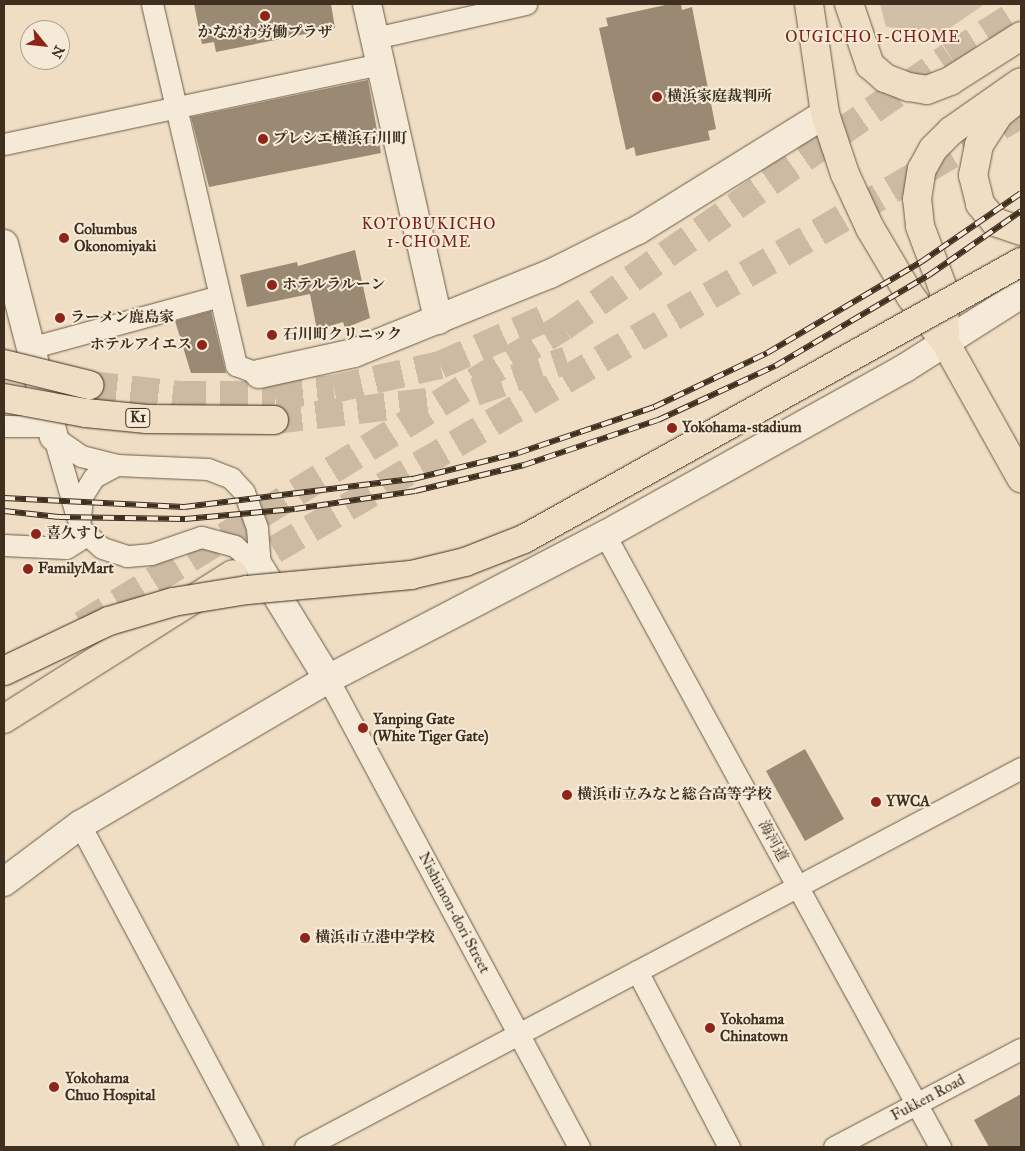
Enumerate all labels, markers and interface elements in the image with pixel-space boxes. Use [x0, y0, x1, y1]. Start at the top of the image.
marker: かながわ労働プラザ [259, 10, 271, 22]
north arrow [20, 20, 70, 70]
place label: かながわ労働プラザ [198, 24, 332, 42]
district label: OUGICHO 1-CHOME [783, 27, 963, 47]
text: N [48, 43, 68, 61]
place label: 横浜家庭裁判所 [667, 88, 772, 106]
marker: 横浜家庭裁判所 [651, 91, 663, 103]
place label: プレシエ横浜石川町 [273, 130, 408, 148]
marker: プレシエ横浜石川町 [257, 133, 269, 145]
district label: KOTOBUKICHO 1-CHOME [360, 214, 498, 252]
place label: Columbus Okonomiyaki [74, 220, 156, 255]
marker: Columbus Okonomiyaki [58, 232, 70, 244]
place label: ホテルラルーン [282, 276, 387, 294]
marker: ホテルラルーン [266, 279, 278, 291]
place label: ラーメン鹿島家 [70, 309, 175, 327]
marker: ラーメン鹿島家 [54, 312, 66, 324]
place label: 石川町クリニック [283, 326, 403, 344]
marker: 石川町クリニック [265, 328, 279, 342]
place label: ホテルアイエス [87, 336, 192, 354]
marker: ホテルアイエス [196, 339, 208, 351]
road number: K1 [124, 406, 152, 429]
place label: Yokohama-stadium [682, 419, 802, 437]
marker: Yokohama-stadium [666, 422, 678, 434]
place label: 喜久すし [46, 525, 106, 543]
marker: 喜久すし [30, 528, 42, 540]
place label: FamilyMart [38, 560, 114, 578]
marker: FamilyMart [22, 563, 34, 575]
place label: Yanping Gate (White Tiger Gate) [373, 710, 488, 745]
marker: Yanping Gate (White Tiger Gate) [357, 722, 369, 734]
place label: 横浜市立みなと総合高等学校 [577, 786, 772, 804]
marker: 横浜市立みなと総合高等学校 [561, 789, 573, 801]
place label: YWCA [886, 793, 930, 811]
marker: YWCA [870, 796, 882, 808]
street label: 海河道 [754, 817, 792, 865]
street label: Nishimon-dori Street [414, 849, 494, 977]
place label: 横浜市立港中学校 [315, 929, 435, 947]
marker: 横浜市立港中学校 [299, 932, 311, 944]
place label: Yokohama Chinatown [720, 1010, 788, 1045]
marker: Yokohama Chinatown [704, 1022, 716, 1034]
place label: Yokohama Chuo Hospital [65, 1069, 156, 1104]
street label: Fukken Road [888, 1071, 968, 1125]
marker: Yokohama Chuo Hospital [47, 1080, 61, 1094]

